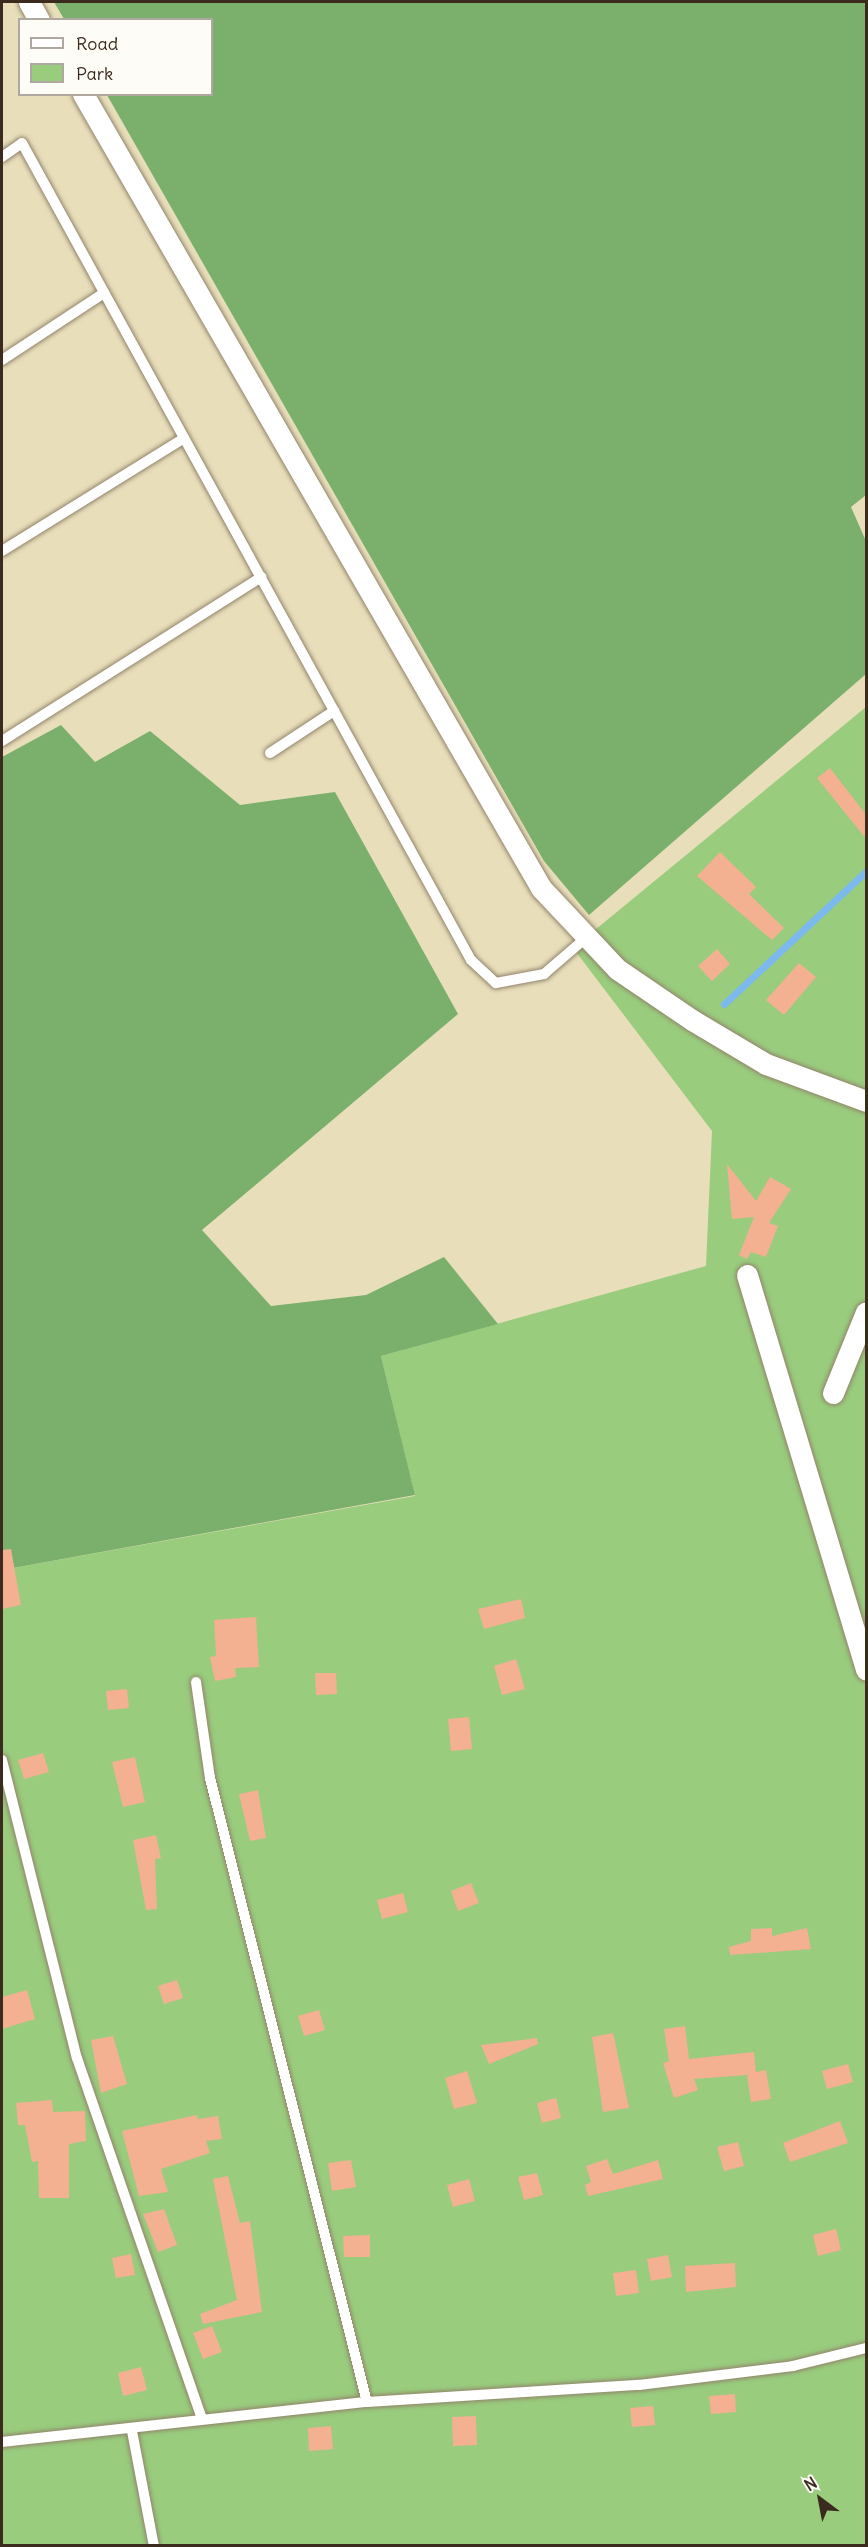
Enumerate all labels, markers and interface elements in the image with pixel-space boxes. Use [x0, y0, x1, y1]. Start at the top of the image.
legend [18, 18, 213, 96]
text: Road [76, 32, 118, 55]
text: Park [76, 62, 113, 85]
north arrow [790, 2469, 850, 2529]
text: N [800, 2472, 820, 2495]

